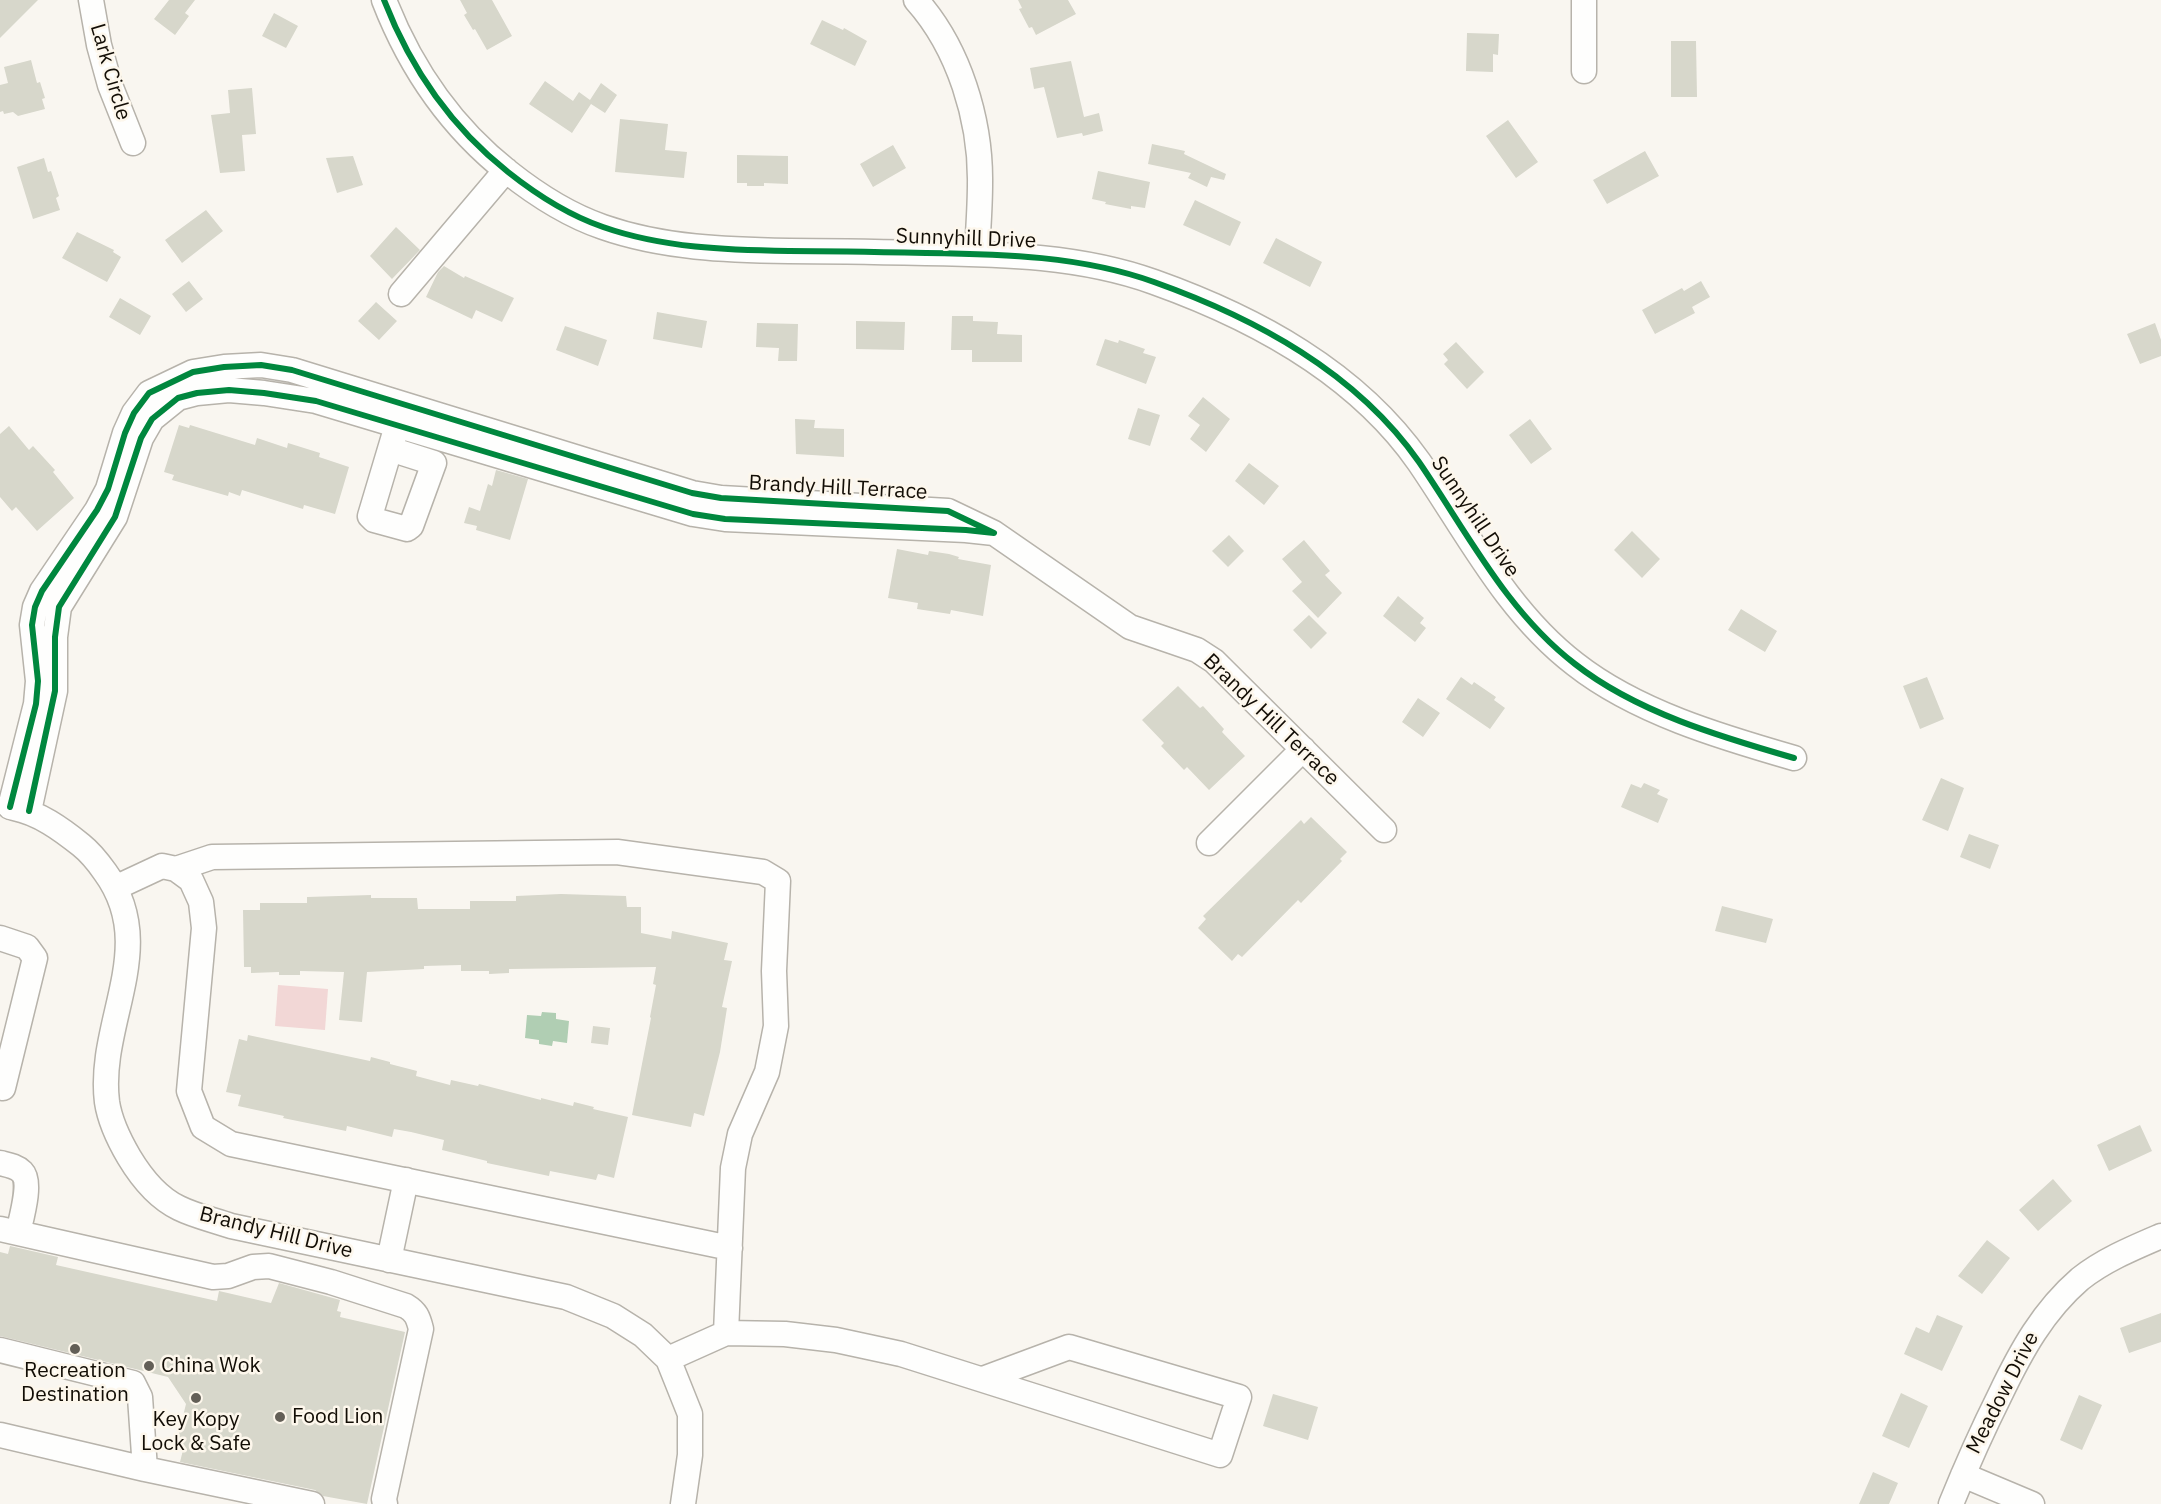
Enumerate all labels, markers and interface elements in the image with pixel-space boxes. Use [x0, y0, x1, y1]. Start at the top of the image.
street label: Lark Circle [84, 21, 136, 123]
street label: Sunnyhill Drive [895, 224, 1037, 254]
street label: Sunnyhill Drive [1425, 452, 1525, 582]
street label: Brandy Hill Terrace [748, 471, 928, 505]
street label: Brandy Hill Terrace [1198, 649, 1344, 791]
street label: Brandy Hill Drive [197, 1202, 355, 1264]
street label: Meadow Drive [1961, 1328, 2045, 1458]
marker: Recreation Destination [68, 1342, 82, 1356]
place label: China Wok [161, 1353, 261, 1379]
place label: Recreation Destination [21, 1358, 129, 1408]
marker: China Wok [142, 1359, 156, 1373]
marker: Key Kopy Lock & Safe [189, 1391, 203, 1405]
place label: Food Lion [292, 1404, 383, 1430]
place label: Key Kopy Lock & Safe [141, 1407, 251, 1457]
marker: Food Lion [273, 1410, 287, 1424]

